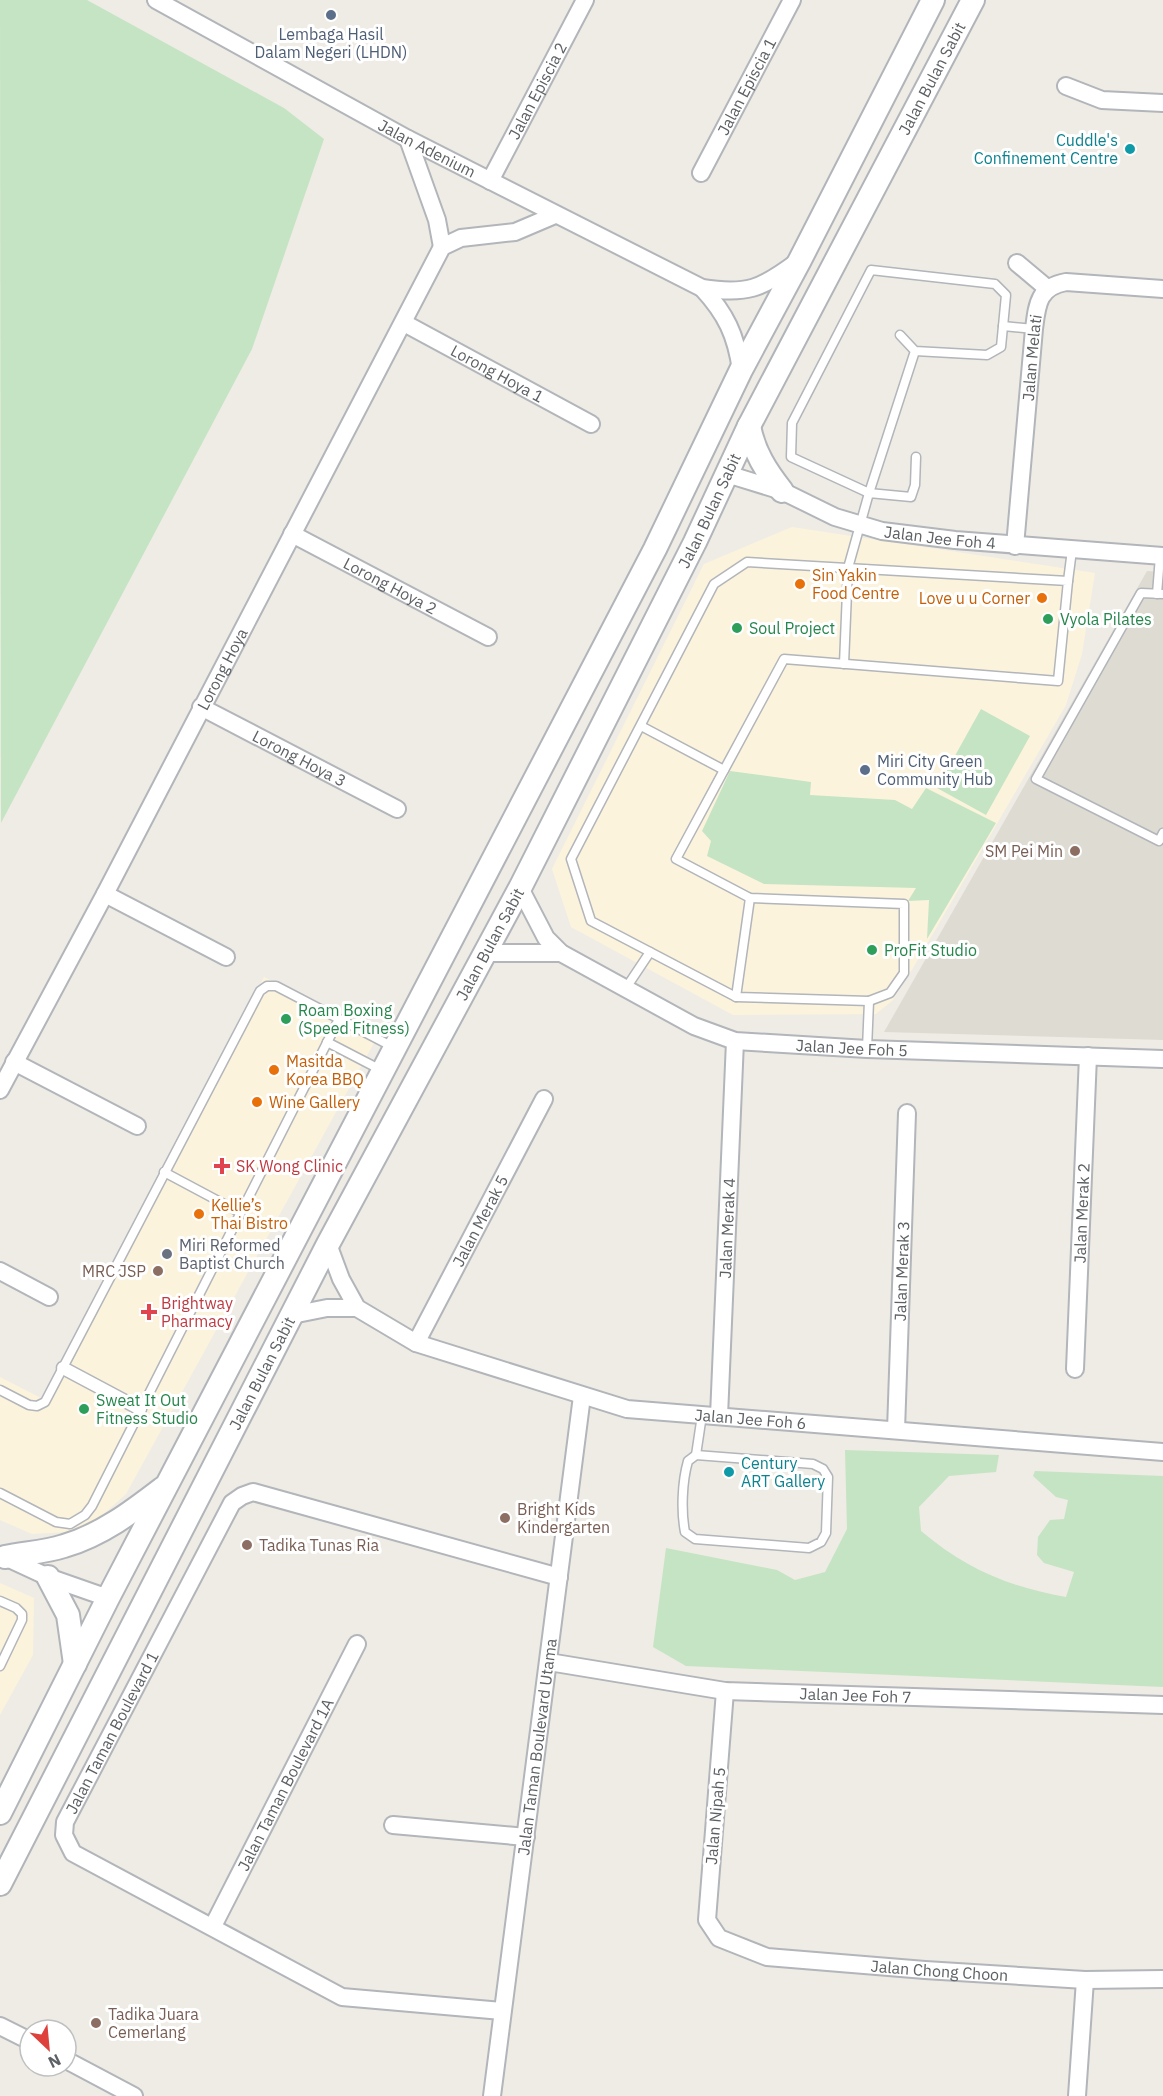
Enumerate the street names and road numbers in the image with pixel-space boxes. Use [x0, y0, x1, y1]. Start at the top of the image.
street label: Jalan Bulan Sabit [894, 19, 970, 138]
street label: Jalan Episcia 1 [713, 34, 780, 138]
street label: Jalan Episcia 2 [504, 39, 571, 143]
street label: Jalan Adenium [375, 115, 479, 182]
street label: Jalan Melati [1018, 313, 1046, 402]
street label: Lorong Hoya 1 [447, 340, 547, 407]
street label: Jalan Bulan Sabit [674, 450, 745, 571]
street label: Jalan Jee Foh 4 [883, 521, 996, 553]
street label: Lorong Hoya 2 [340, 553, 440, 618]
street label: Lorong Hoya [193, 624, 252, 713]
street label: Lorong Hoya 3 [249, 726, 350, 791]
street label: Jalan Bulan Sabit [451, 884, 528, 1004]
street label: Jalan Jee Foh 5 [795, 1035, 908, 1060]
street label: Jalan Merak 2 [1069, 1163, 1094, 1264]
street label: Jalan Merak 5 [448, 1172, 512, 1270]
street label: Jalan Merak 4 [715, 1178, 739, 1279]
street label: Jalan Merak 3 [890, 1221, 913, 1322]
street label: Jalan Bulan Sabit [224, 1313, 299, 1433]
street label: Jalan Jee Foh 6 [694, 1404, 807, 1433]
street label: Jalan Taman Boulevard Utama [513, 1637, 561, 1857]
street label: Jalan Taman Boulevard 1 [61, 1648, 163, 1817]
street label: Jalan Jee Foh 7 [799, 1683, 912, 1707]
street label: Jalan Taman Boulevard 1A [233, 1695, 338, 1874]
street label: Jalan Nipah 5 [701, 1766, 729, 1866]
street label: Jalan Chong Choon [870, 1956, 1009, 1985]

